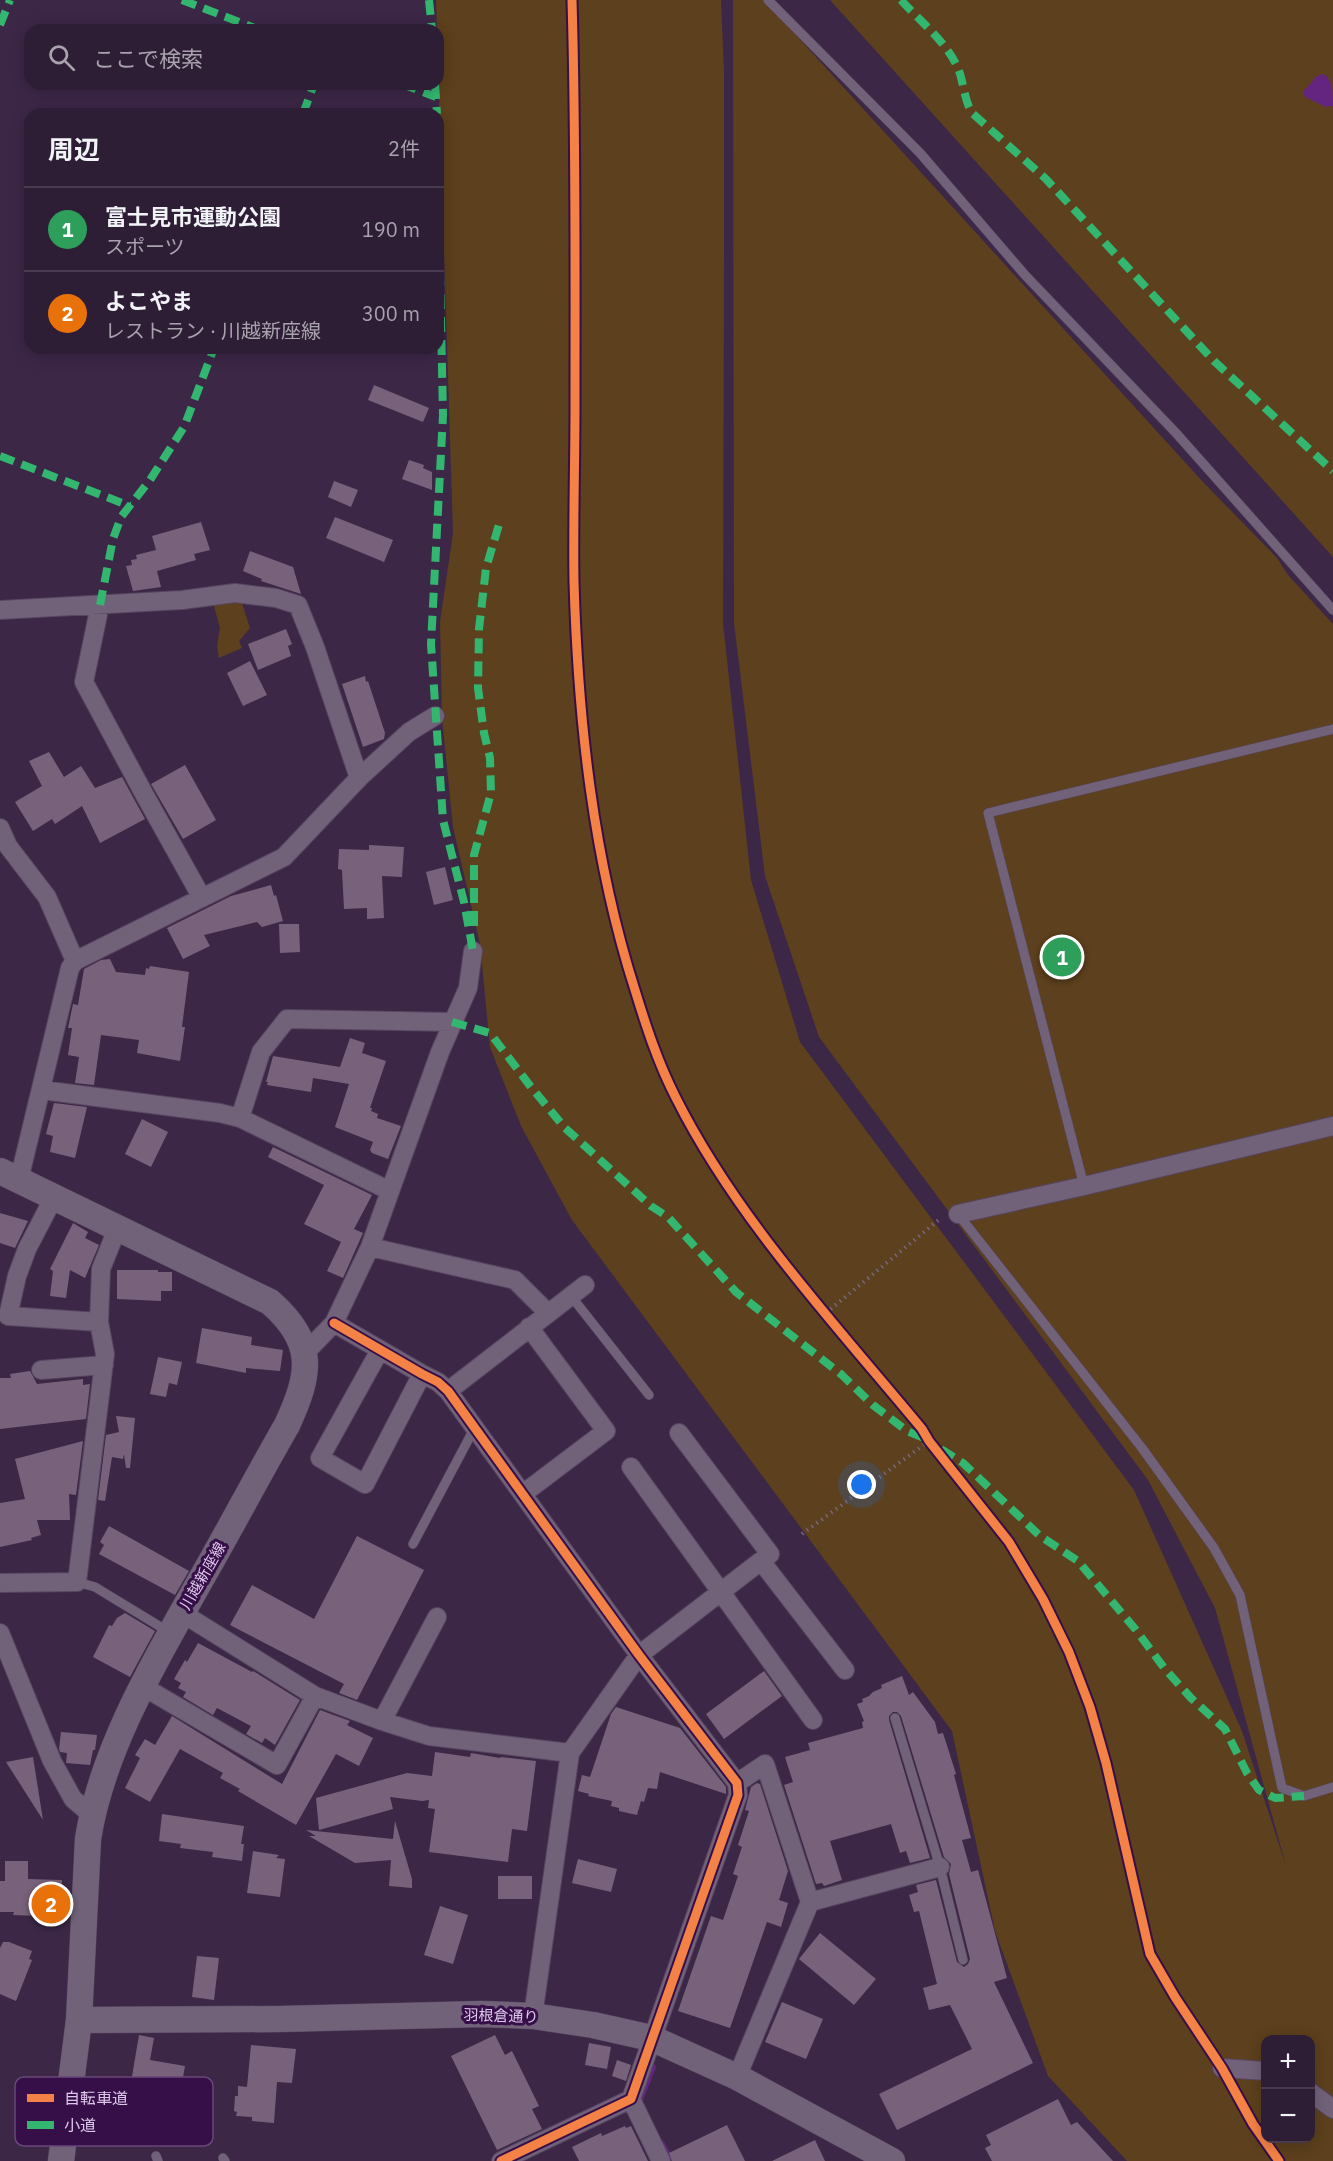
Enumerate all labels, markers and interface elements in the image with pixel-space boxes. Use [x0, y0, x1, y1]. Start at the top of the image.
search box [24, 24, 444, 90]
icon: search [45, 41, 78, 74]
text: ここで検索 [93, 44, 203, 73]
text: 周辺 [48, 132, 100, 166]
text: 2件 [388, 135, 420, 162]
text: 富士見市運動公園 [105, 202, 281, 231]
text: 1 [62, 216, 74, 243]
text: 190 m [362, 216, 420, 243]
text: スポーツ [105, 233, 185, 260]
text: よこやま [105, 286, 193, 315]
text: 2 [62, 300, 74, 327]
text: 300 m [362, 300, 420, 327]
text: レストラン · 川越新座線 [105, 317, 321, 344]
pin: 1 [1042, 934, 1082, 980]
your location [847, 1470, 876, 1499]
street label: 川越新座線 [176, 1539, 230, 1613]
pin: 2 [32, 1882, 70, 1926]
street label: 羽根倉通り [463, 2005, 539, 2026]
map controls [1261, 2035, 1315, 2143]
button: + [1261, 2035, 1315, 2089]
legend [15, 2077, 213, 2146]
text: 自転車道 [64, 2088, 128, 2108]
button: − [1261, 2089, 1315, 2143]
text: 小道 [64, 2115, 96, 2135]

